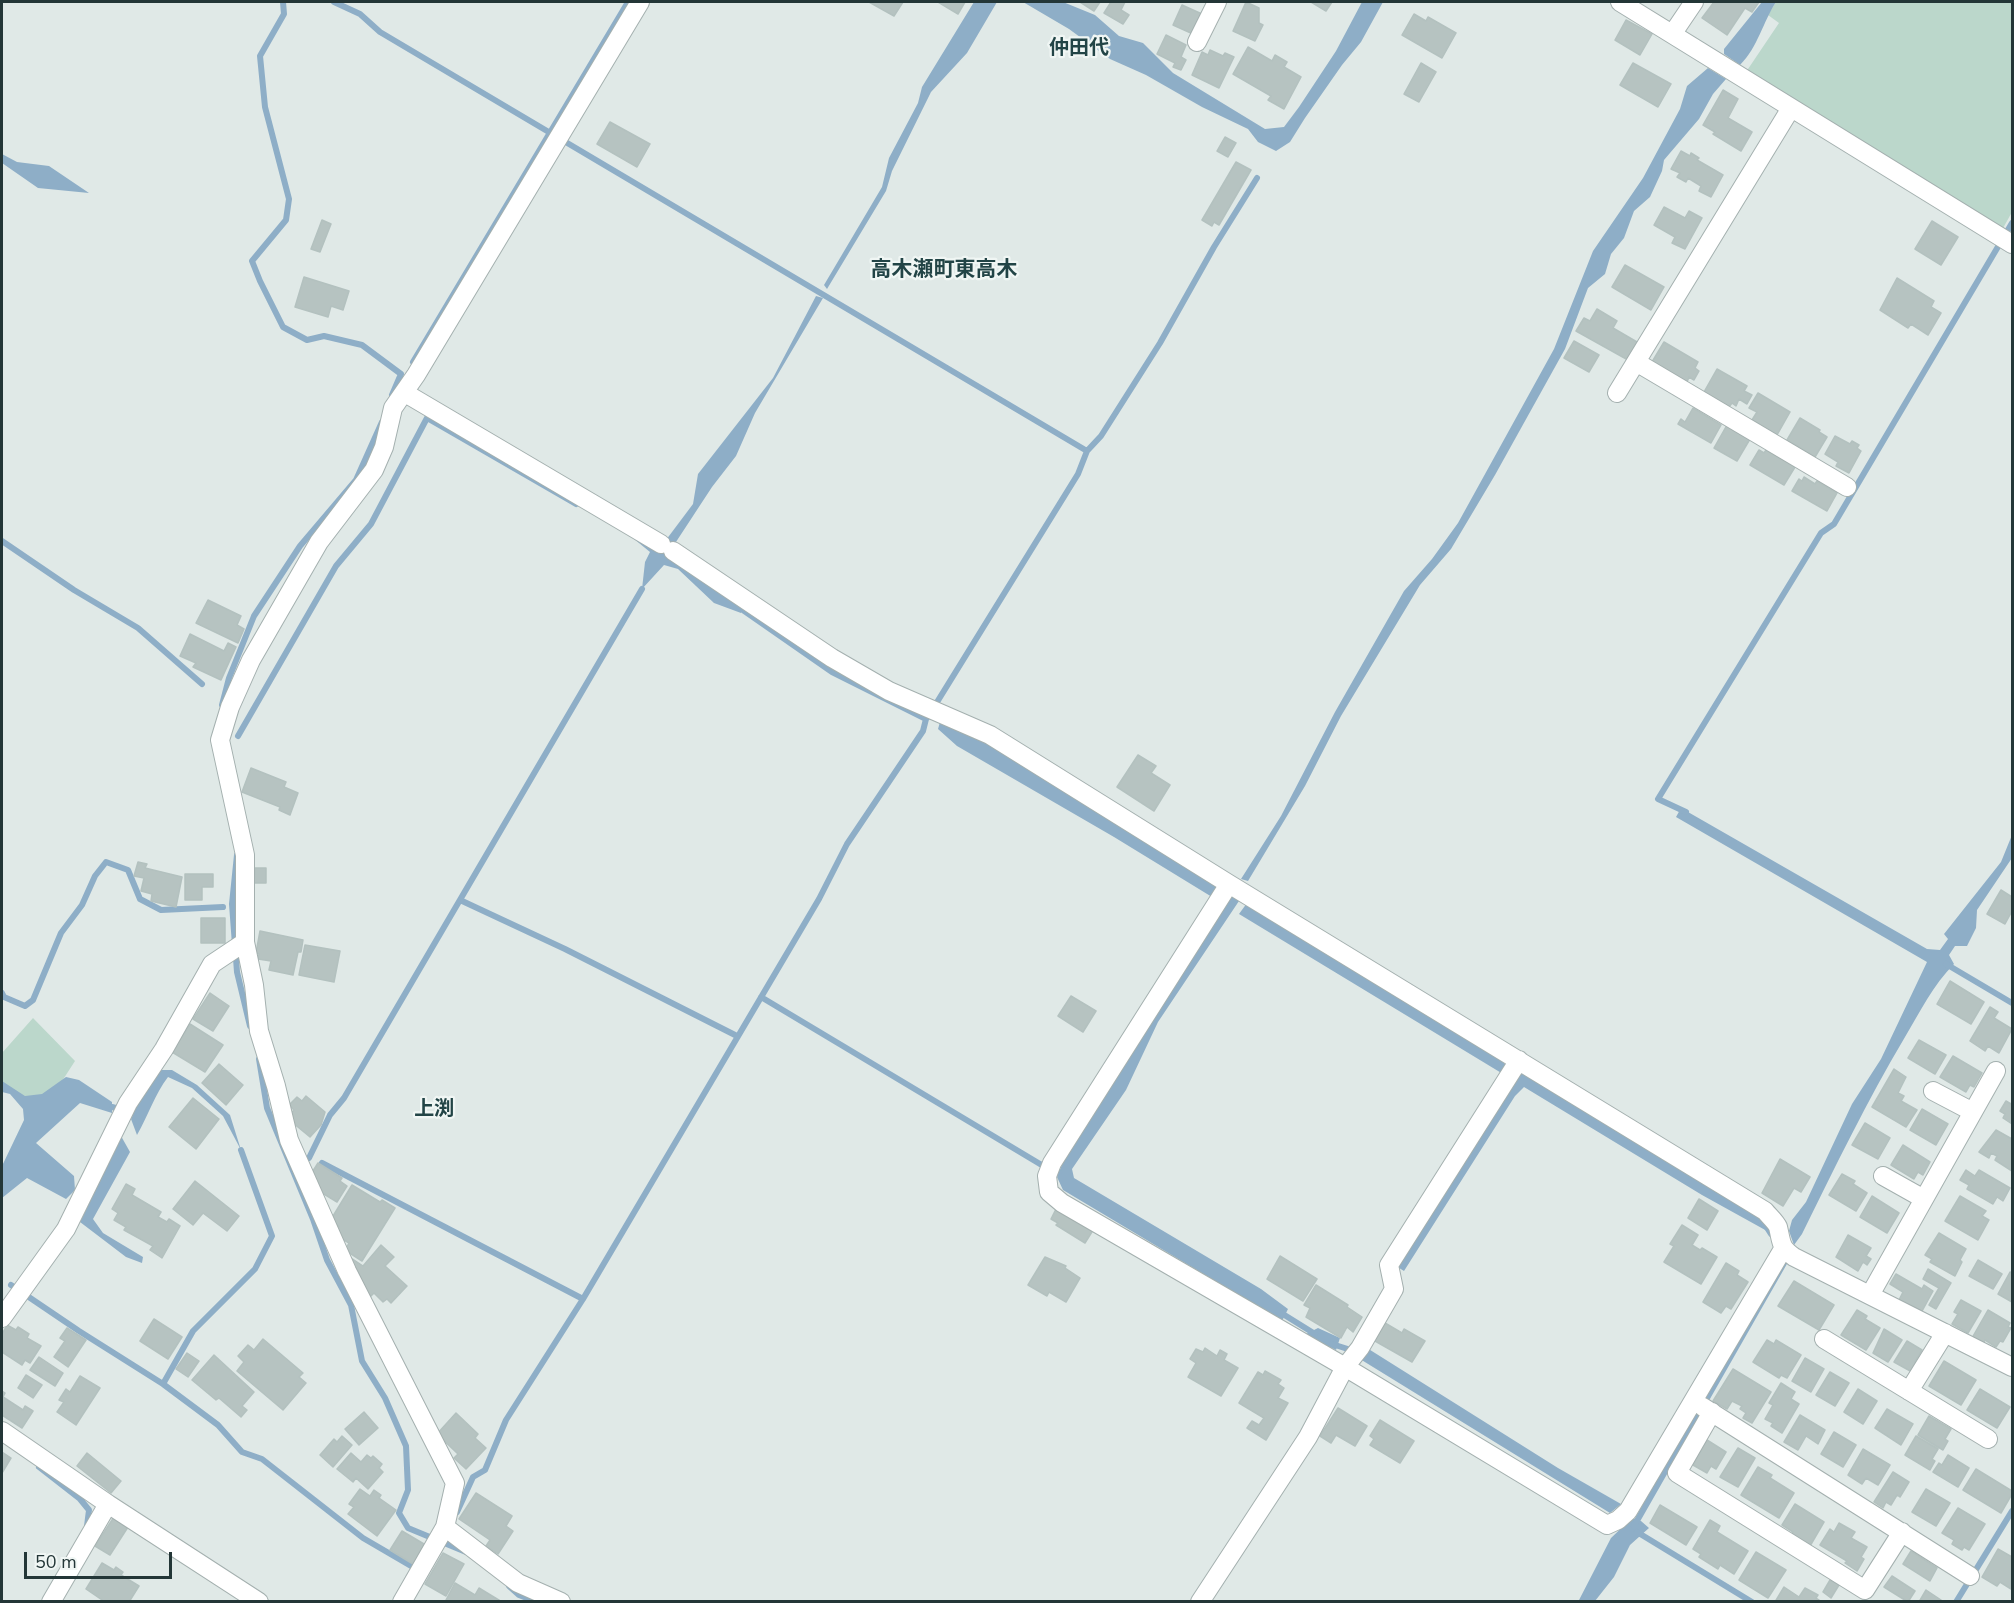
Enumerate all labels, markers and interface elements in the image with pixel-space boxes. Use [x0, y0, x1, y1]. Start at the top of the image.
district label: 仲田代 [1049, 37, 1109, 61]
district label: 高木瀬町東高木 [871, 258, 1017, 284]
district label: 上渕 [414, 1098, 454, 1122]
scale bar [27, 1540, 176, 1578]
text: 50 m [35, 1550, 77, 1574]

